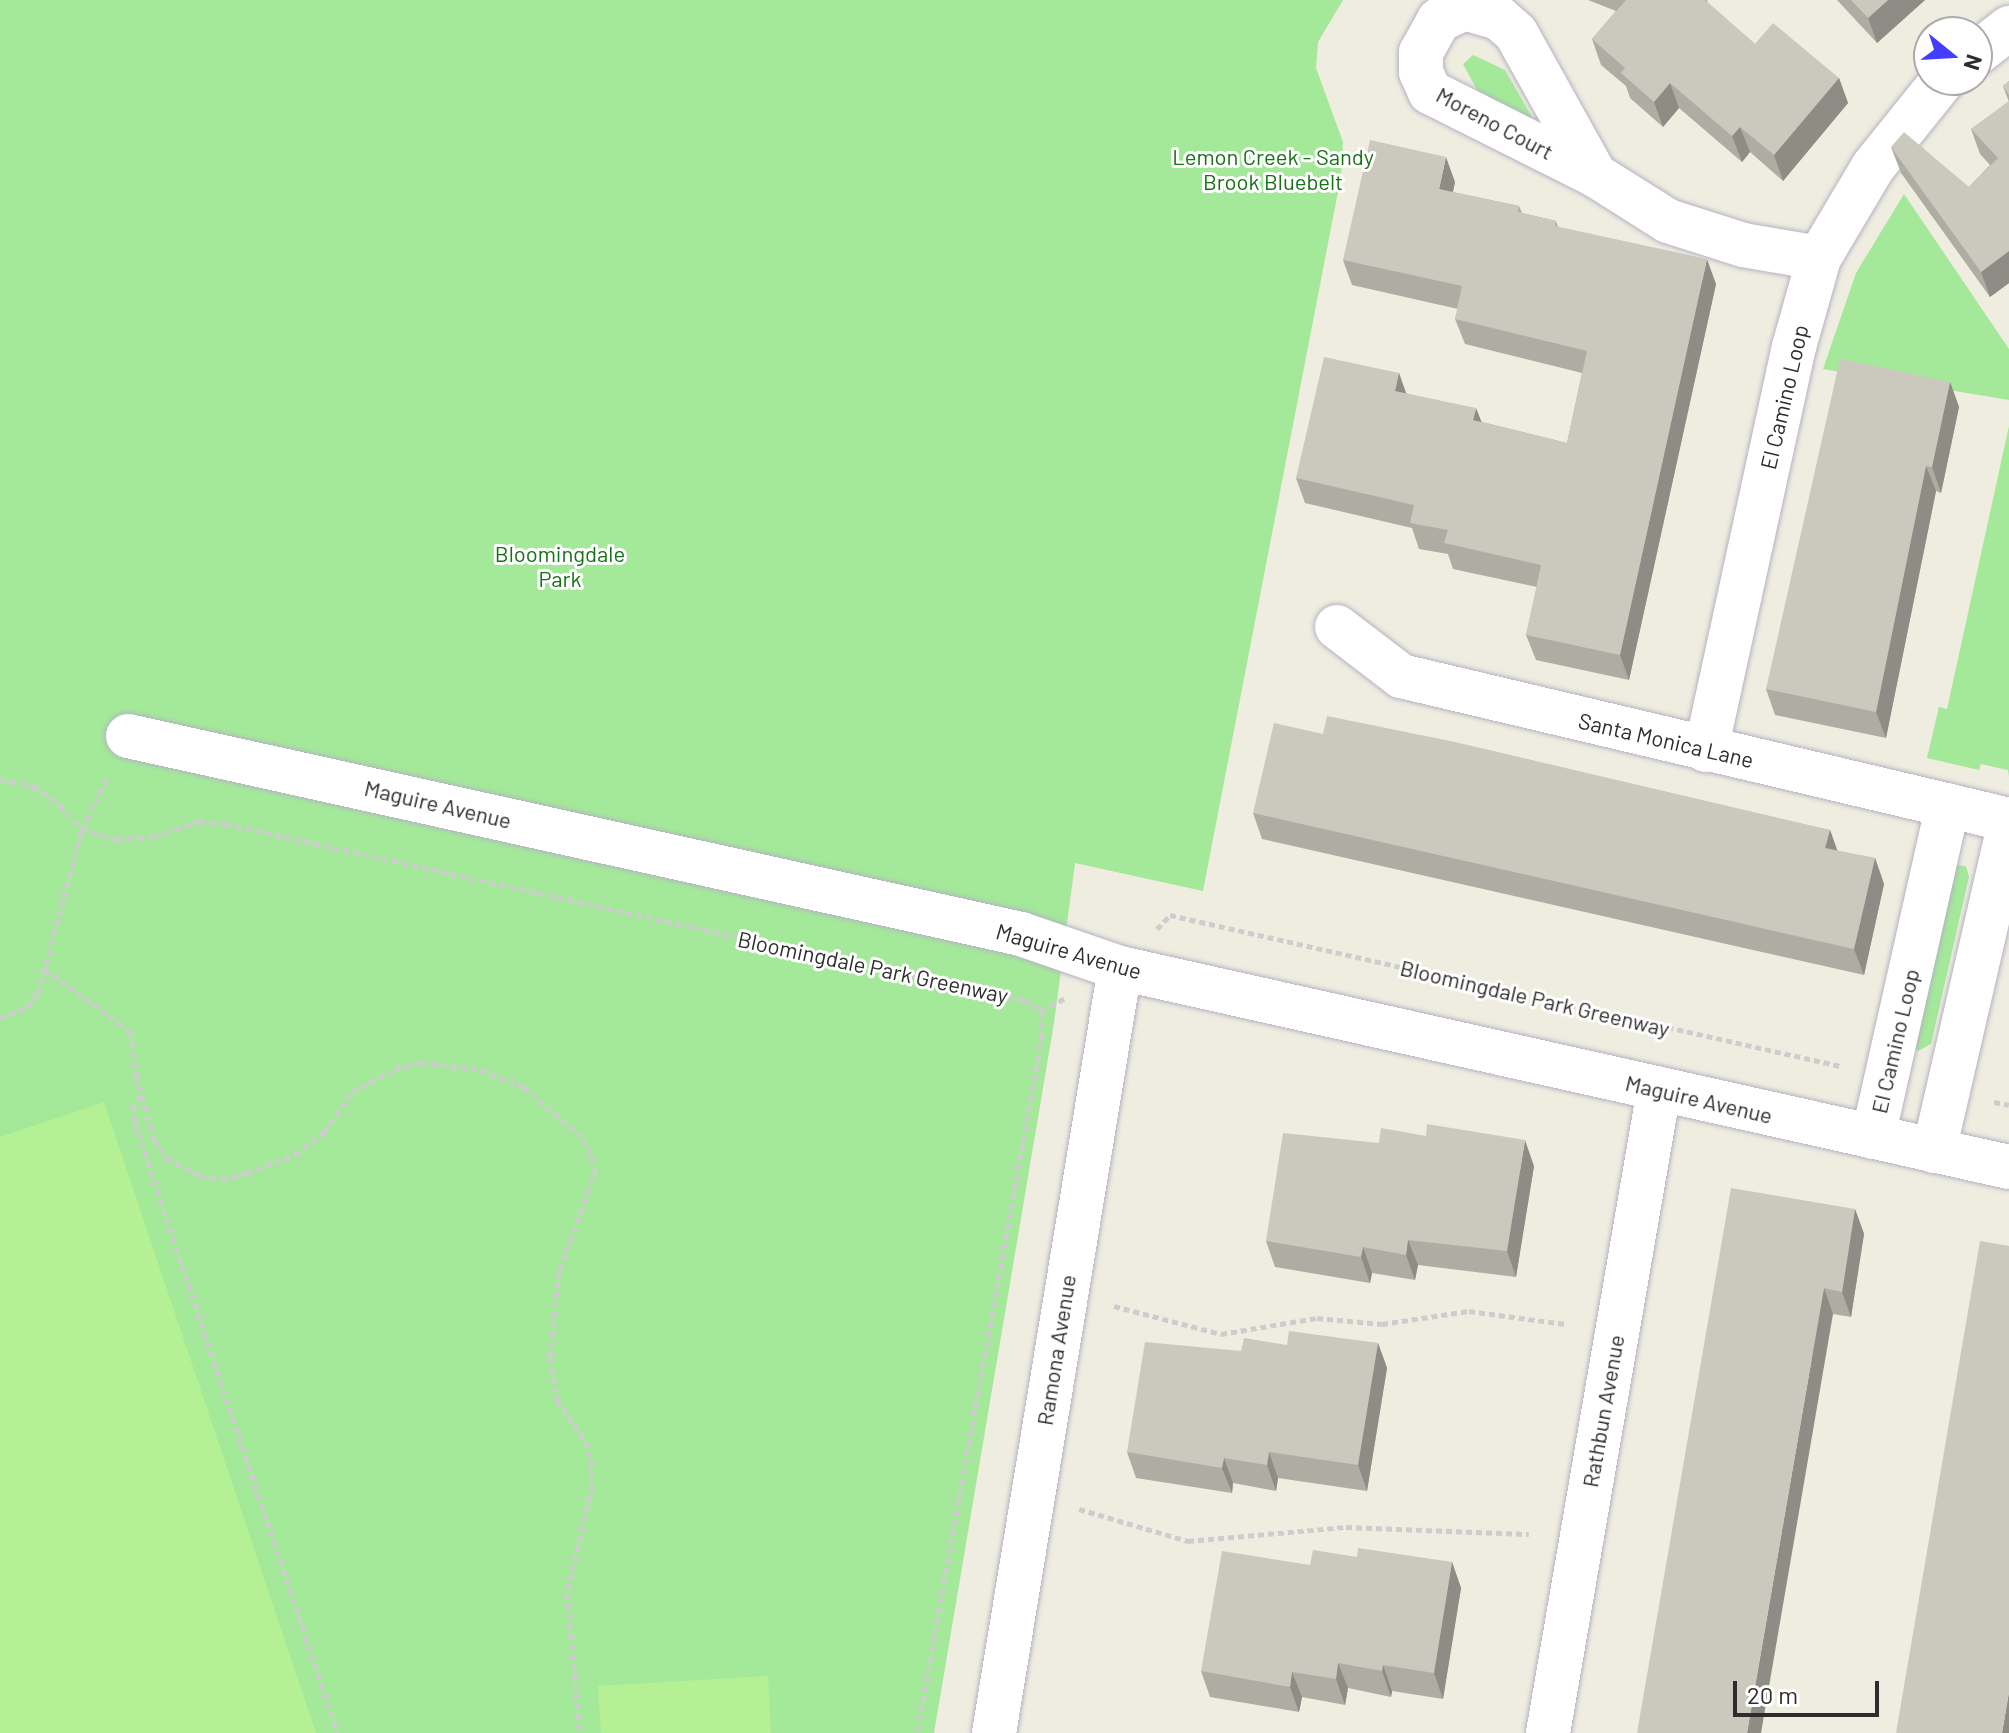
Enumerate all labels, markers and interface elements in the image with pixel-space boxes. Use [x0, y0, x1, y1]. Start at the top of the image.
north arrow [1913, 16, 1993, 96]
text: N [1959, 52, 1989, 74]
street label: Moreno Court [1432, 81, 1558, 165]
park label: Lemon Creek - Sandy Brook Bluebelt [1172, 143, 1374, 194]
street label: El Camino Loop [1755, 322, 1813, 472]
park label: Bloomingdale Park [495, 540, 625, 592]
street label: Santa Monica Lane [1576, 707, 1756, 773]
street label: Maguire Avenue [362, 774, 514, 834]
street label: Maguire Avenue [993, 918, 1145, 984]
street label: Bloomingdale Park Greenway [735, 925, 1011, 1009]
street label: Bloomingdale Park Greenway [1398, 954, 1672, 1042]
street label: El Camino Loop [1866, 966, 1924, 1116]
street label: Maguire Avenue [1623, 1069, 1775, 1129]
street label: Ramona Avenue [1031, 1273, 1081, 1427]
street label: Rathbun Avenue [1577, 1333, 1629, 1489]
scale bar [1737, 1665, 1883, 1715]
text: 20 m [1747, 1680, 1798, 1709]

